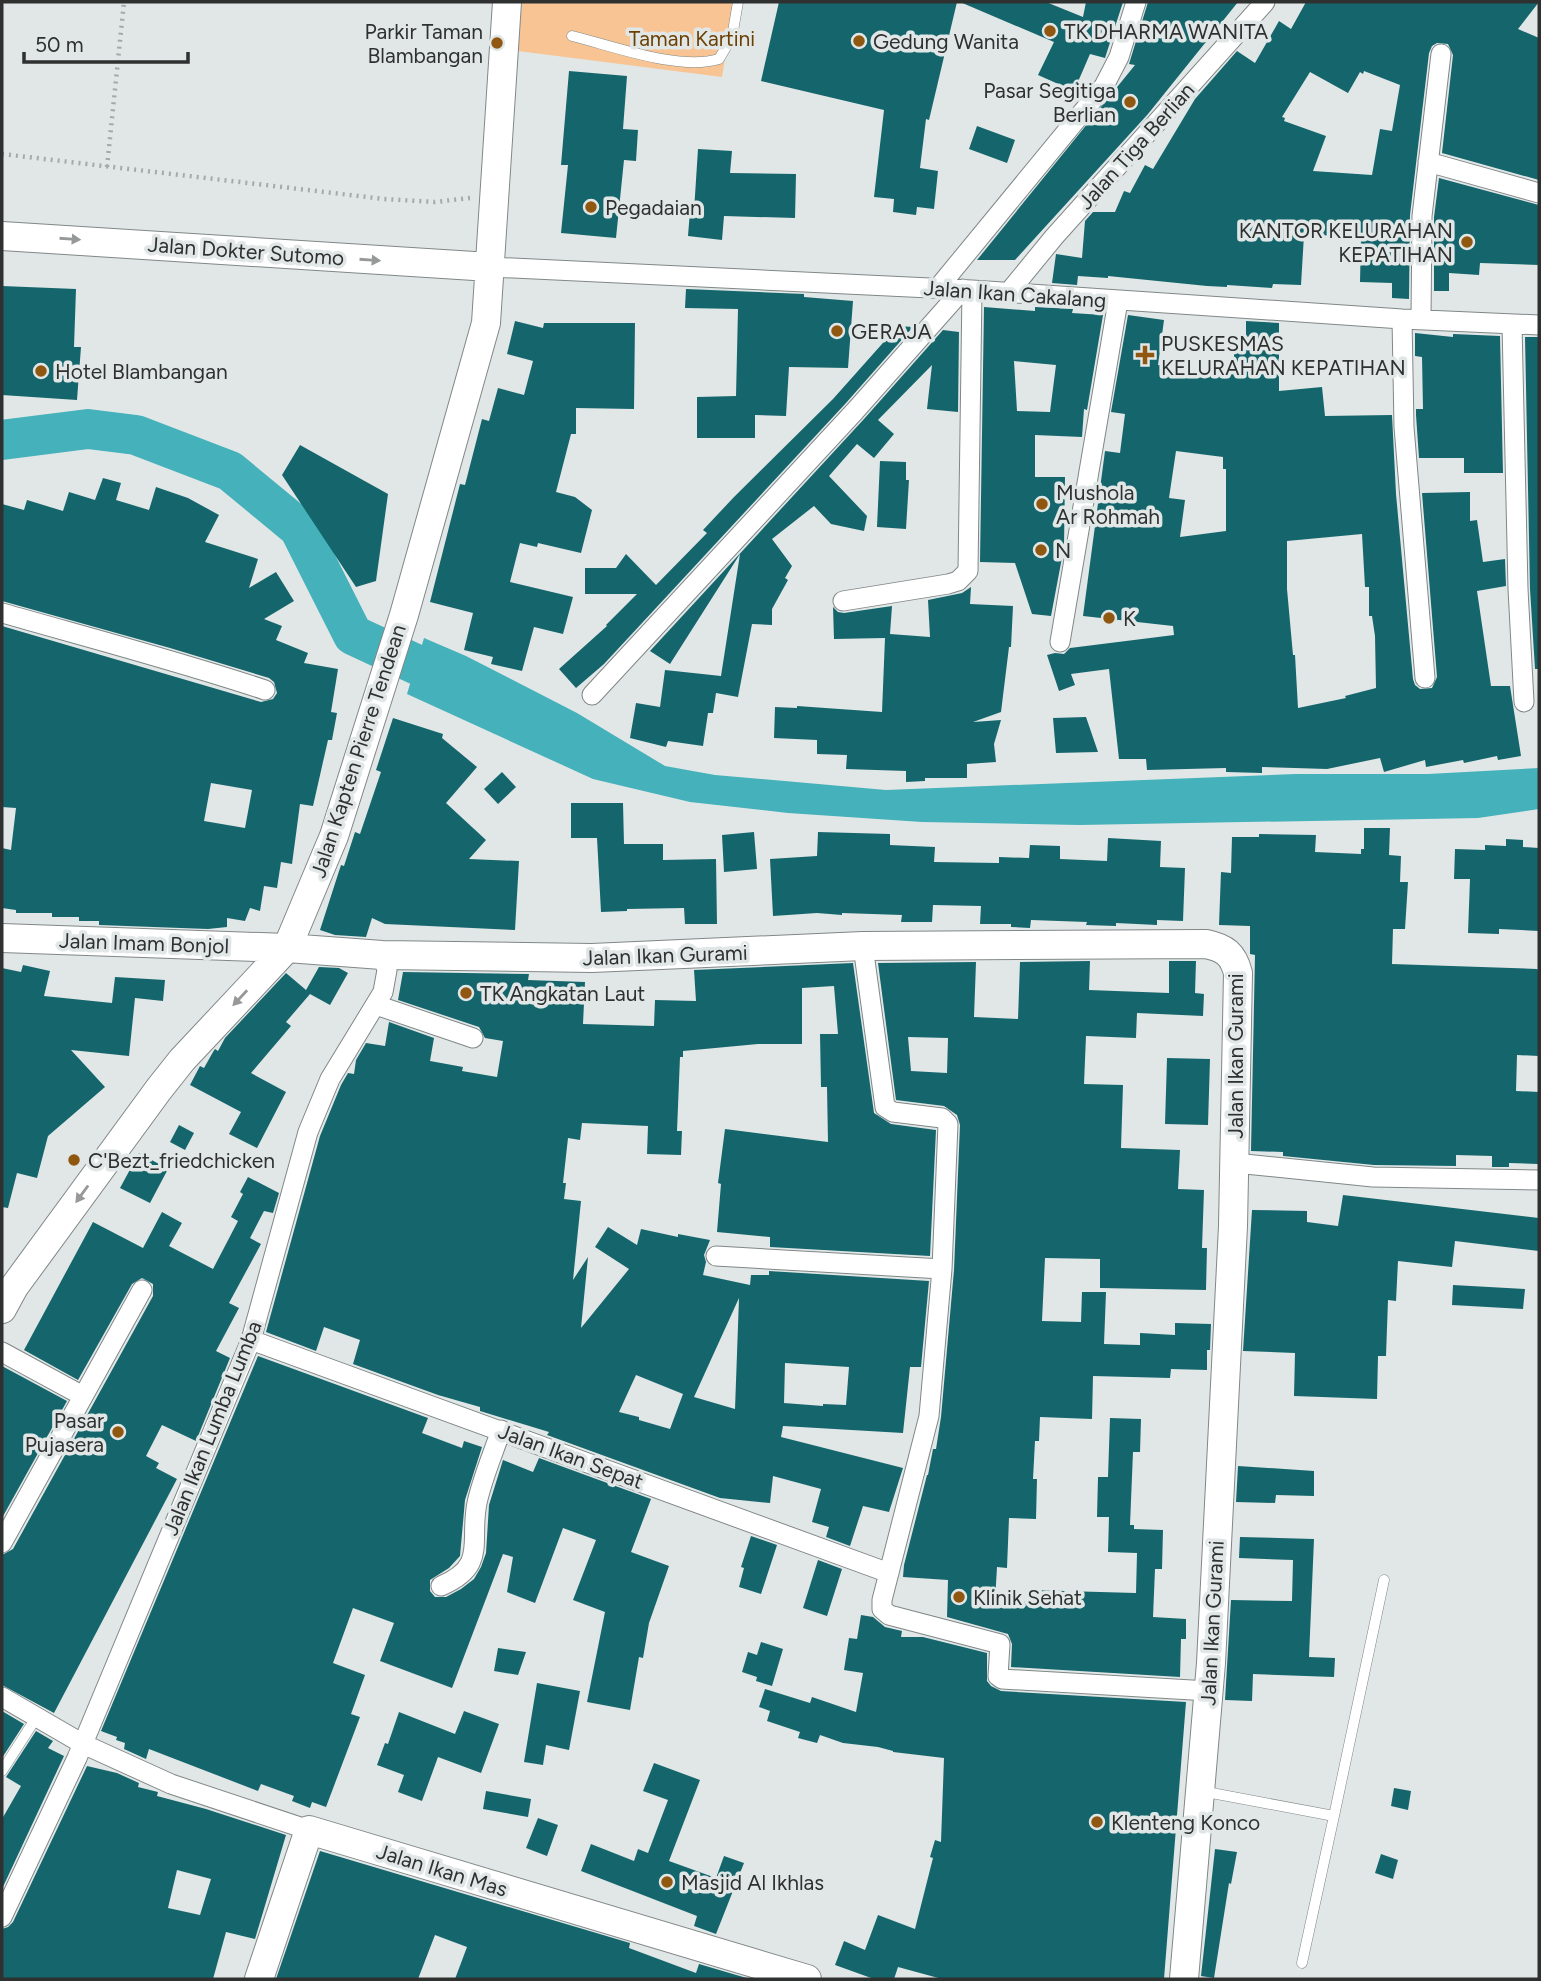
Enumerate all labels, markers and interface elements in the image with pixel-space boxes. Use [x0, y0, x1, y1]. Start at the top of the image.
place label: Parkir Taman Blambangan [365, 19, 483, 68]
place label: TK DHARMA WANITA [1064, 19, 1268, 44]
scale bar [24, 21, 189, 65]
marker: TK DHARMA WANITA [1042, 23, 1058, 39]
park label: Taman Kartini [629, 26, 755, 51]
place label: Gedung Wanita [873, 29, 1019, 54]
text: 50 m [35, 32, 84, 57]
marker: Gedung Wanita [851, 33, 867, 49]
marker: Parkir Taman Blambangan [489, 35, 505, 51]
place label: Pasar Segitiga Berlian [983, 78, 1116, 127]
street label: Jalan Tiga Berlian [1073, 78, 1199, 214]
marker: Pasar Segitiga Berlian [1122, 94, 1138, 110]
place label: Pegadaian [605, 195, 702, 220]
marker: Pegadaian [583, 199, 599, 215]
place label: KANTOR KELURAHAN KEPATIHAN [1239, 218, 1453, 267]
street label: Jalan Dokter Sutomo [147, 232, 345, 270]
one-way arrow [59, 234, 81, 245]
marker: KANTOR KELURAHAN KEPATIHAN [1459, 234, 1475, 250]
one-way arrow [359, 255, 381, 266]
street label: Jalan Ikan Cakalang [923, 275, 1107, 313]
place label: GERAJA [851, 319, 932, 344]
marker: GERAJA [829, 323, 845, 339]
place label: PUSKESMAS KELURAHAN KEPATIHAN [1161, 331, 1406, 380]
marker: PUSKESMAS KELURAHAN KEPATIHAN [1135, 345, 1155, 365]
place label: Hotel Blambangan [55, 359, 228, 384]
marker: Hotel Blambangan [33, 363, 49, 379]
place label: Mushola Ar Rohmah [1056, 480, 1160, 529]
marker: Mushola Ar Rohmah [1034, 496, 1050, 512]
place label: N [1055, 538, 1071, 563]
marker: N [1033, 542, 1049, 558]
place label: K [1123, 606, 1136, 631]
marker: K [1101, 610, 1117, 626]
street label: Jalan Kapten Pierre Tendean [305, 621, 411, 881]
street label: Jalan Imam Bonjol [58, 928, 230, 958]
street label: Jalan Ikan Gurami [582, 940, 748, 970]
street label: Jalan Ikan Gurami [1223, 973, 1248, 1139]
place label: TK Angkatan Laut [480, 981, 645, 1006]
marker: TK Angkatan Laut [458, 985, 474, 1001]
one-way arrow [233, 989, 249, 1006]
place label: C'Bezt_friedchicken [88, 1148, 275, 1173]
marker: C'Bezt_friedchicken [66, 1152, 82, 1168]
one-way arrow [75, 1184, 90, 1202]
street label: Jalan Ikan Lumba Lumba [157, 1317, 267, 1539]
place label: Pasar Pujasera [25, 1408, 104, 1457]
street label: Jalan Ikan Sepat [495, 1418, 647, 1494]
marker: Pasar Pujasera [110, 1424, 126, 1440]
street label: Jalan Ikan Gurami [1195, 1540, 1229, 1706]
place label: Klinik Sehat [973, 1585, 1082, 1610]
marker: Klinik Sehat [951, 1589, 967, 1605]
place label: Klenteng Konco [1111, 1810, 1260, 1835]
marker: Klenteng Konco [1089, 1814, 1105, 1830]
street label: Jalan Ikan Mas [374, 1838, 510, 1902]
place label: Masjid Al Ikhlas [681, 1870, 824, 1895]
marker: Masjid Al Ikhlas [659, 1874, 675, 1890]

